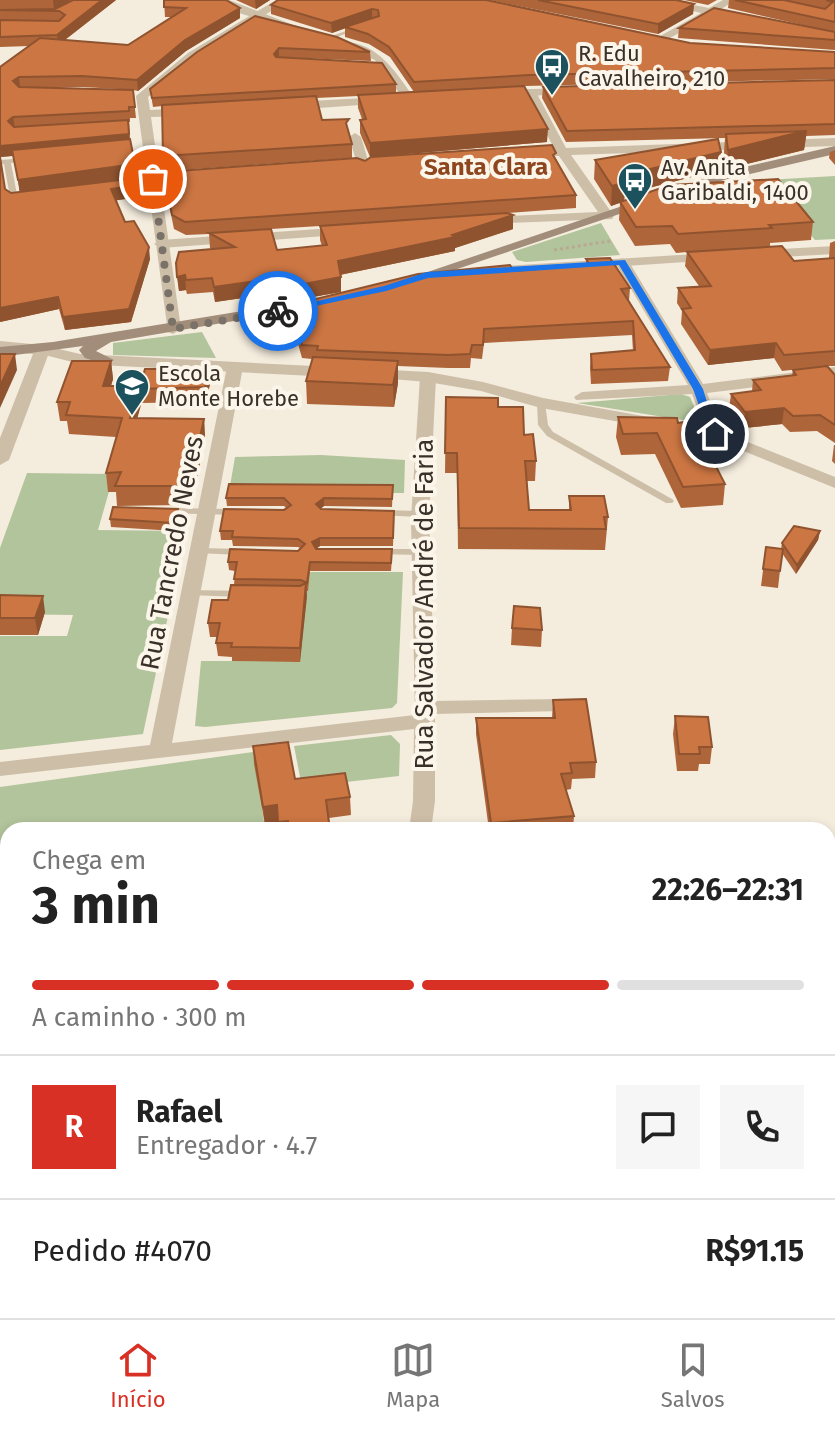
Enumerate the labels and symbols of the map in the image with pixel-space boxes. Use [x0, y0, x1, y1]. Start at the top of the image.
place label: R. Edu Cavalheiro, 210 [578, 40, 725, 92]
bus stop icon: R. Edu Cavalheiro, 210 [533, 47, 571, 97]
pin [119, 145, 187, 213]
district label: Santa Clara [424, 153, 548, 181]
place label: Av. Anita Garibaldi, 1400 [661, 154, 809, 206]
bus stop icon: Av. Anita Garibaldi, 1400 [616, 161, 654, 211]
courier [238, 271, 318, 351]
place label: Escola Monte Horebe [158, 360, 299, 412]
school or university icon: Escola Monte Horebe [113, 367, 151, 417]
pin [681, 400, 749, 468]
street label: Rua Tancredo Neves [134, 433, 210, 673]
street label: Rua Salvador André de Faria [409, 439, 440, 769]

